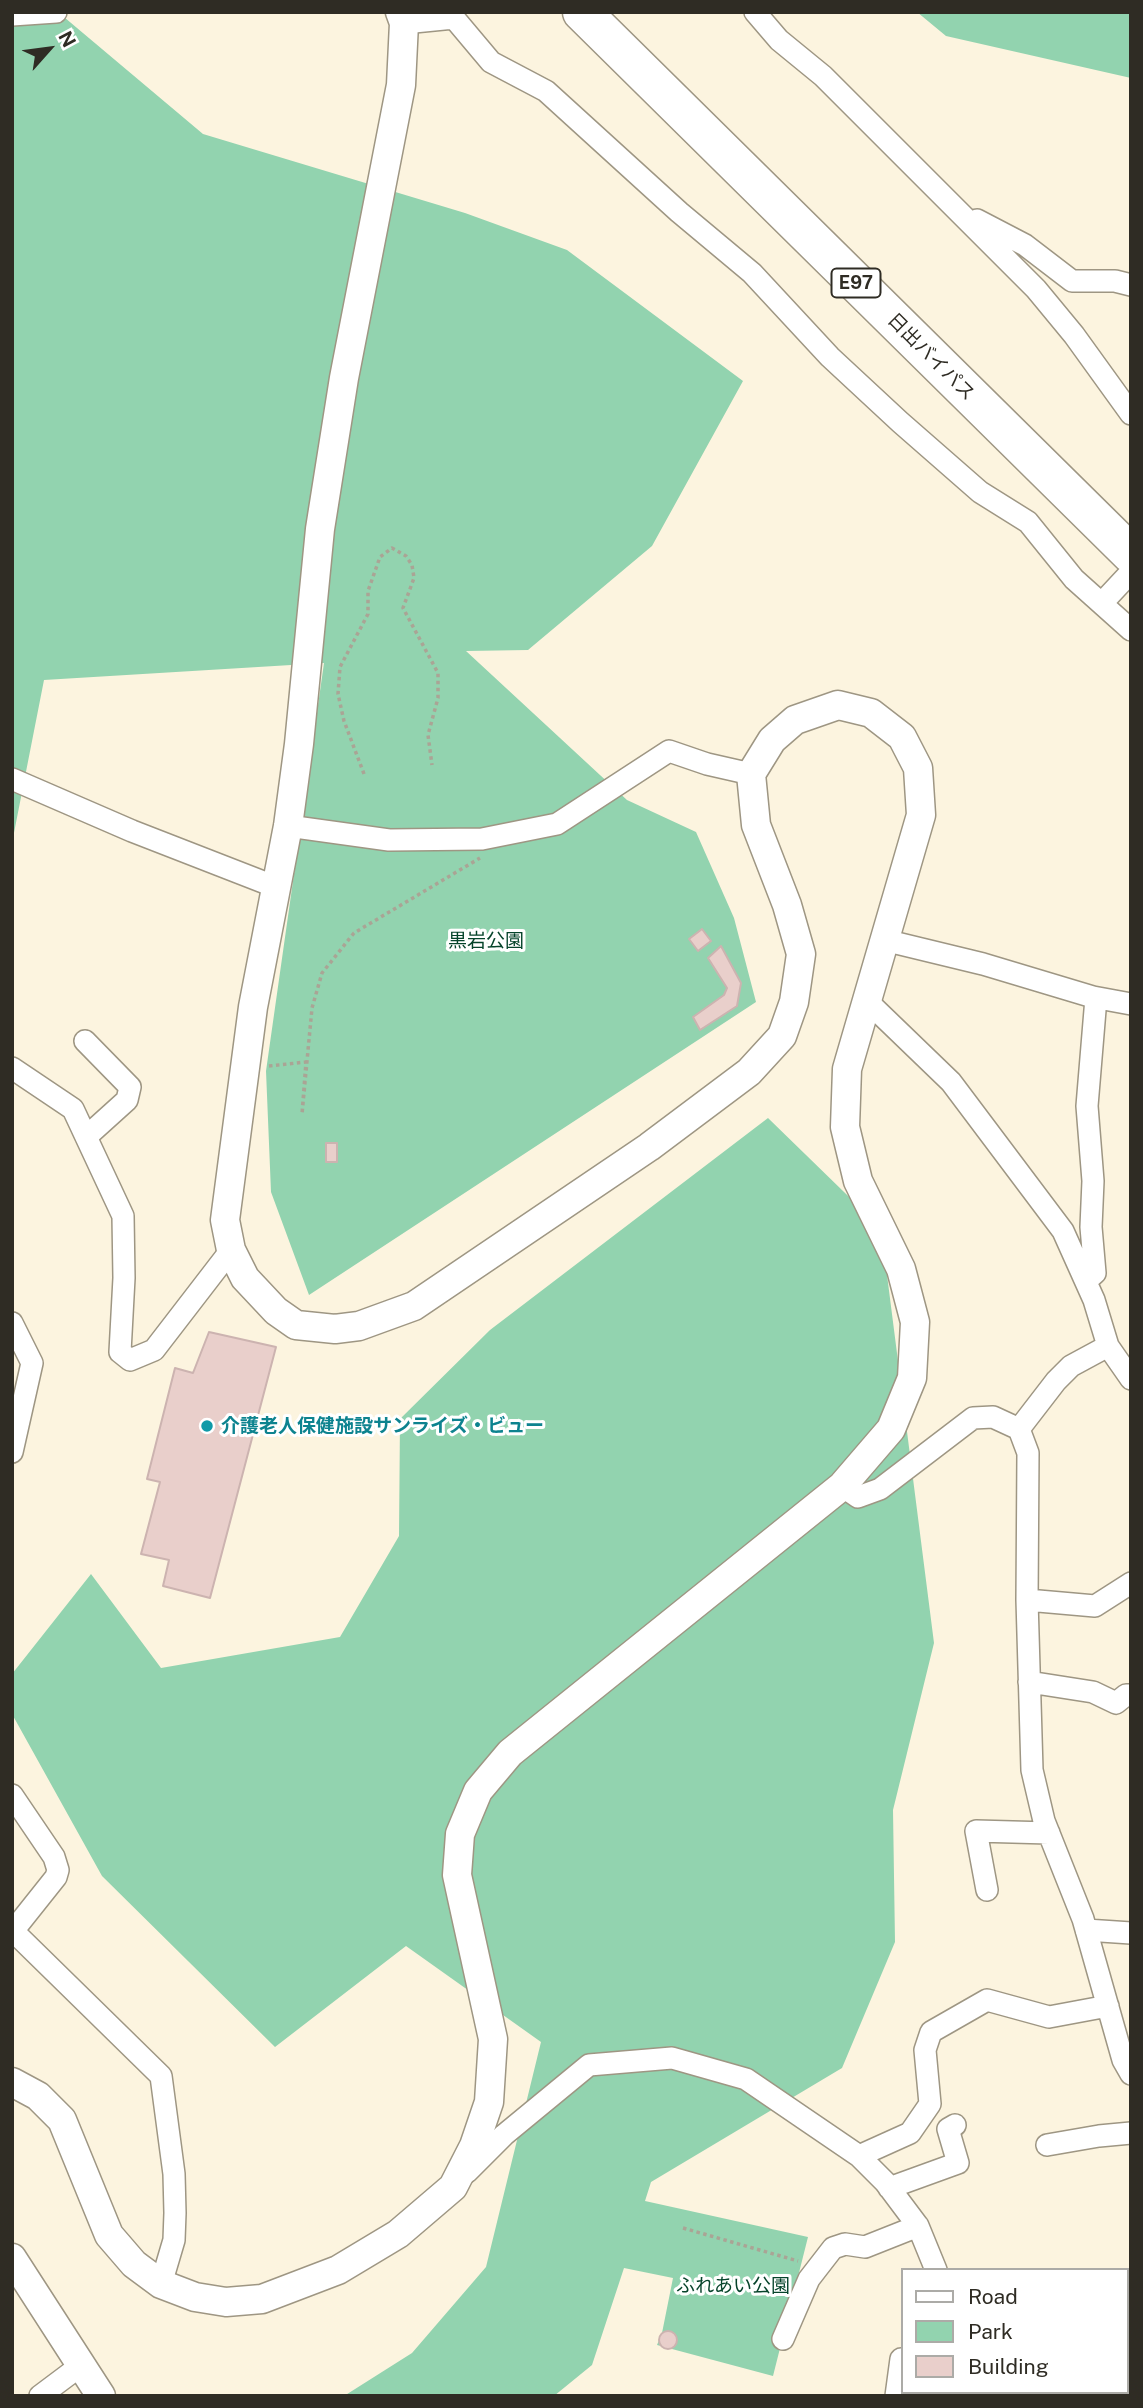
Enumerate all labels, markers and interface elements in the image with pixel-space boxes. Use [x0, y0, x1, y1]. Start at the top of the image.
north arrow [14, 14, 84, 84]
text: N [54, 27, 81, 51]
road number: E97 [832, 268, 880, 298]
street label: 日出バイパス [883, 309, 979, 405]
park label: 黒岩公園 [448, 930, 524, 952]
place label: 介護老人保健施設サンライズ・ビュー [221, 1415, 544, 1437]
marker: 介護老人保健施設サンライズ・ビュー [199, 1418, 215, 1434]
legend [902, 2268, 1129, 2394]
park label: ふれあい公園 [676, 2275, 790, 2297]
text: Road [968, 2284, 1018, 2309]
text: Park [968, 2319, 1013, 2344]
text: Building [968, 2354, 1049, 2379]

